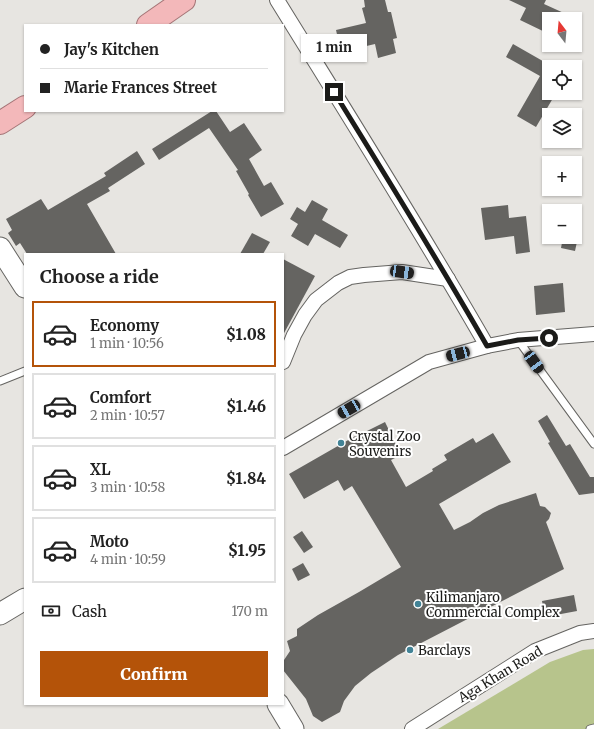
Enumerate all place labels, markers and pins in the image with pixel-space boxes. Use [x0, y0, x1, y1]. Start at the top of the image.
place label: Crystal Zoo Souvenirs [349, 428, 421, 460]
marker: Crystal Zoo Souvenirs [336, 438, 346, 448]
place label: Kilimanjaro Commercial Complex [426, 589, 560, 621]
marker: Kilimanjaro Commercial Complex [413, 599, 423, 609]
place label: Barclays [418, 642, 471, 659]
marker: Barclays [405, 645, 415, 655]

